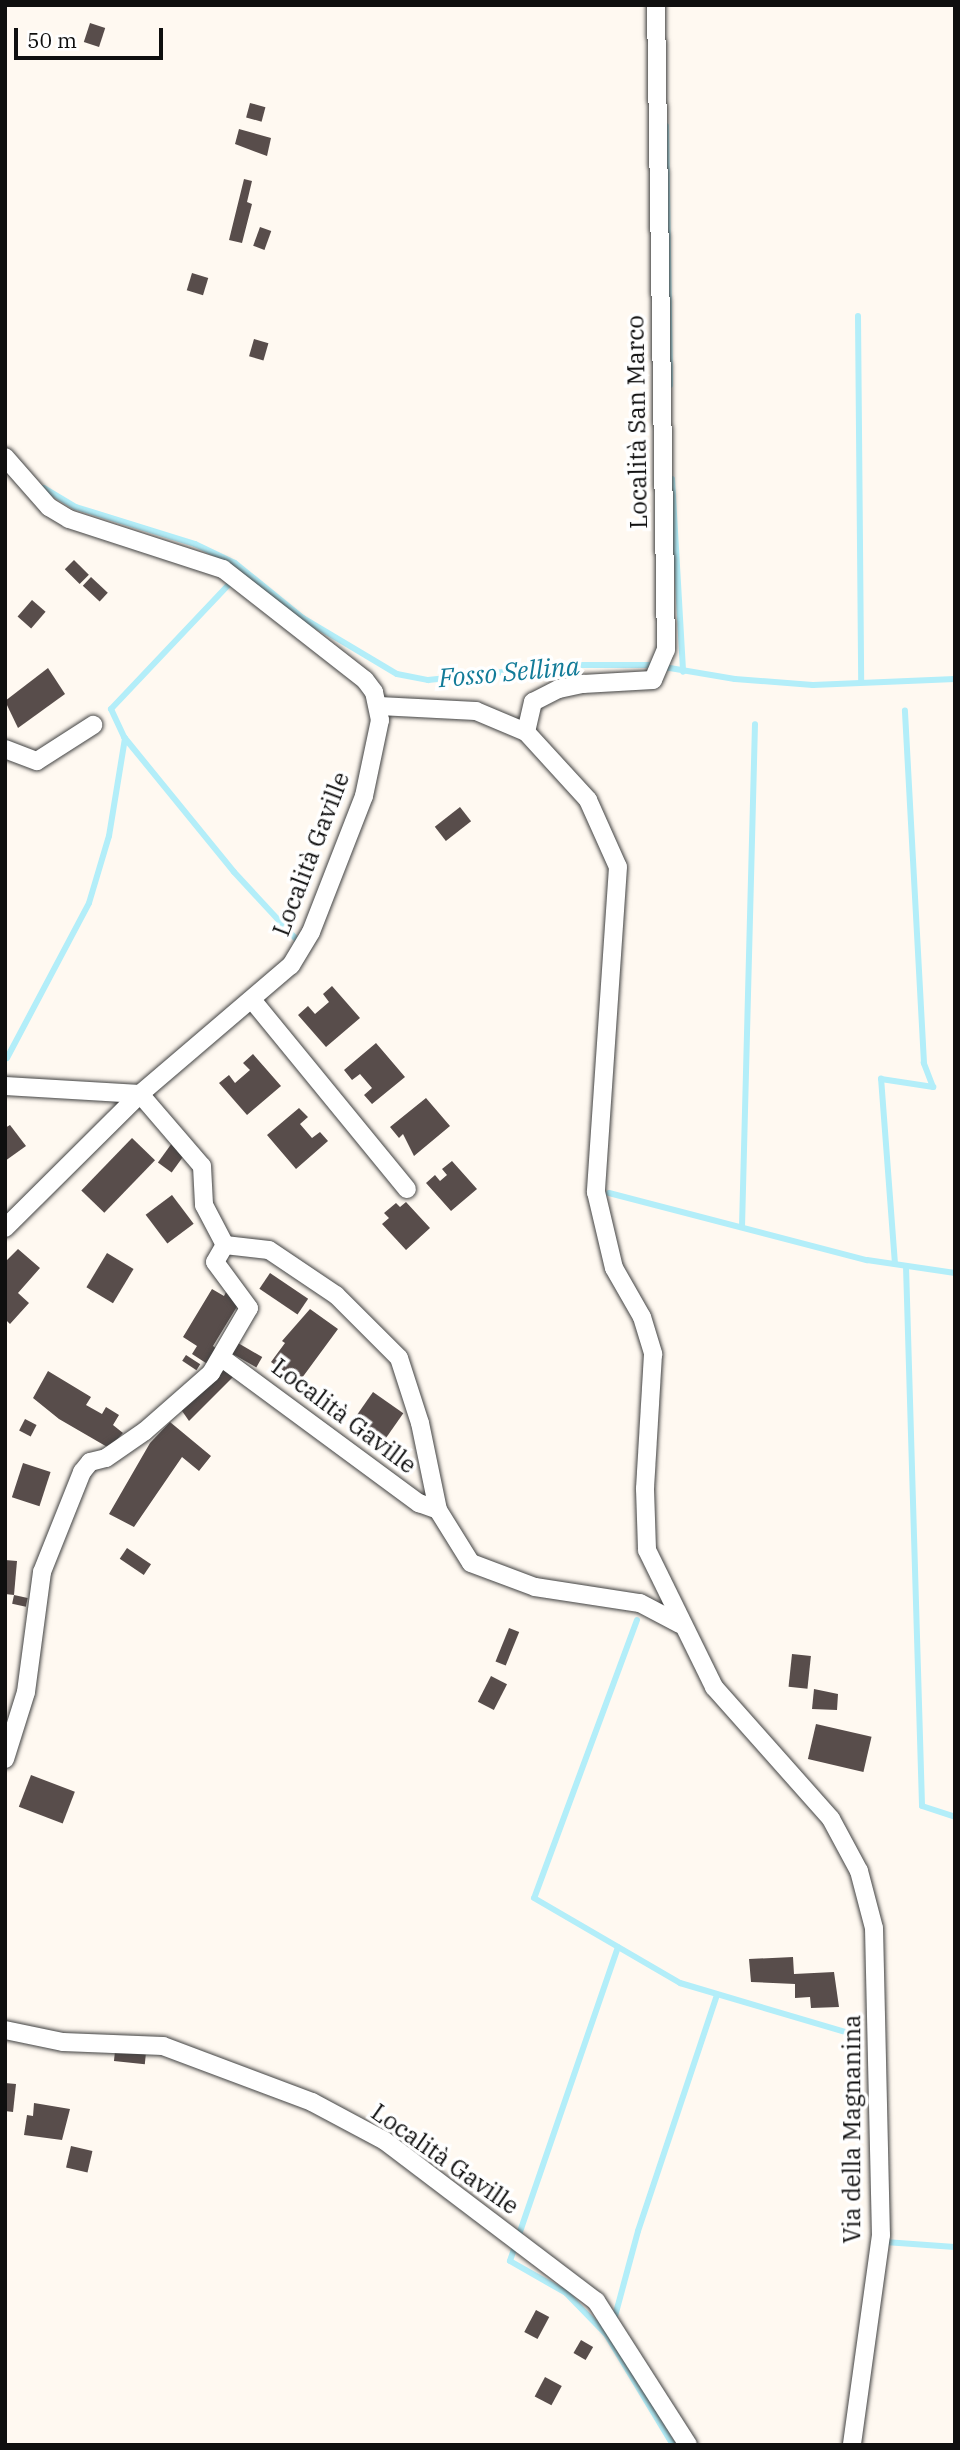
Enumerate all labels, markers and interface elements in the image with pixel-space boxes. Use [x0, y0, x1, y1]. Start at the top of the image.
scale bar [18, 14, 166, 58]
text: 50 m [27, 26, 77, 54]
street label: Località San Marco [621, 315, 653, 529]
water label: Fosso Sellina [437, 650, 581, 694]
street label: Località Gaville [266, 768, 356, 940]
street label: Località Gaville [266, 1352, 422, 1480]
street label: Via della Magnanina [838, 2015, 866, 2243]
street label: Località Gaville [366, 2097, 524, 2221]

